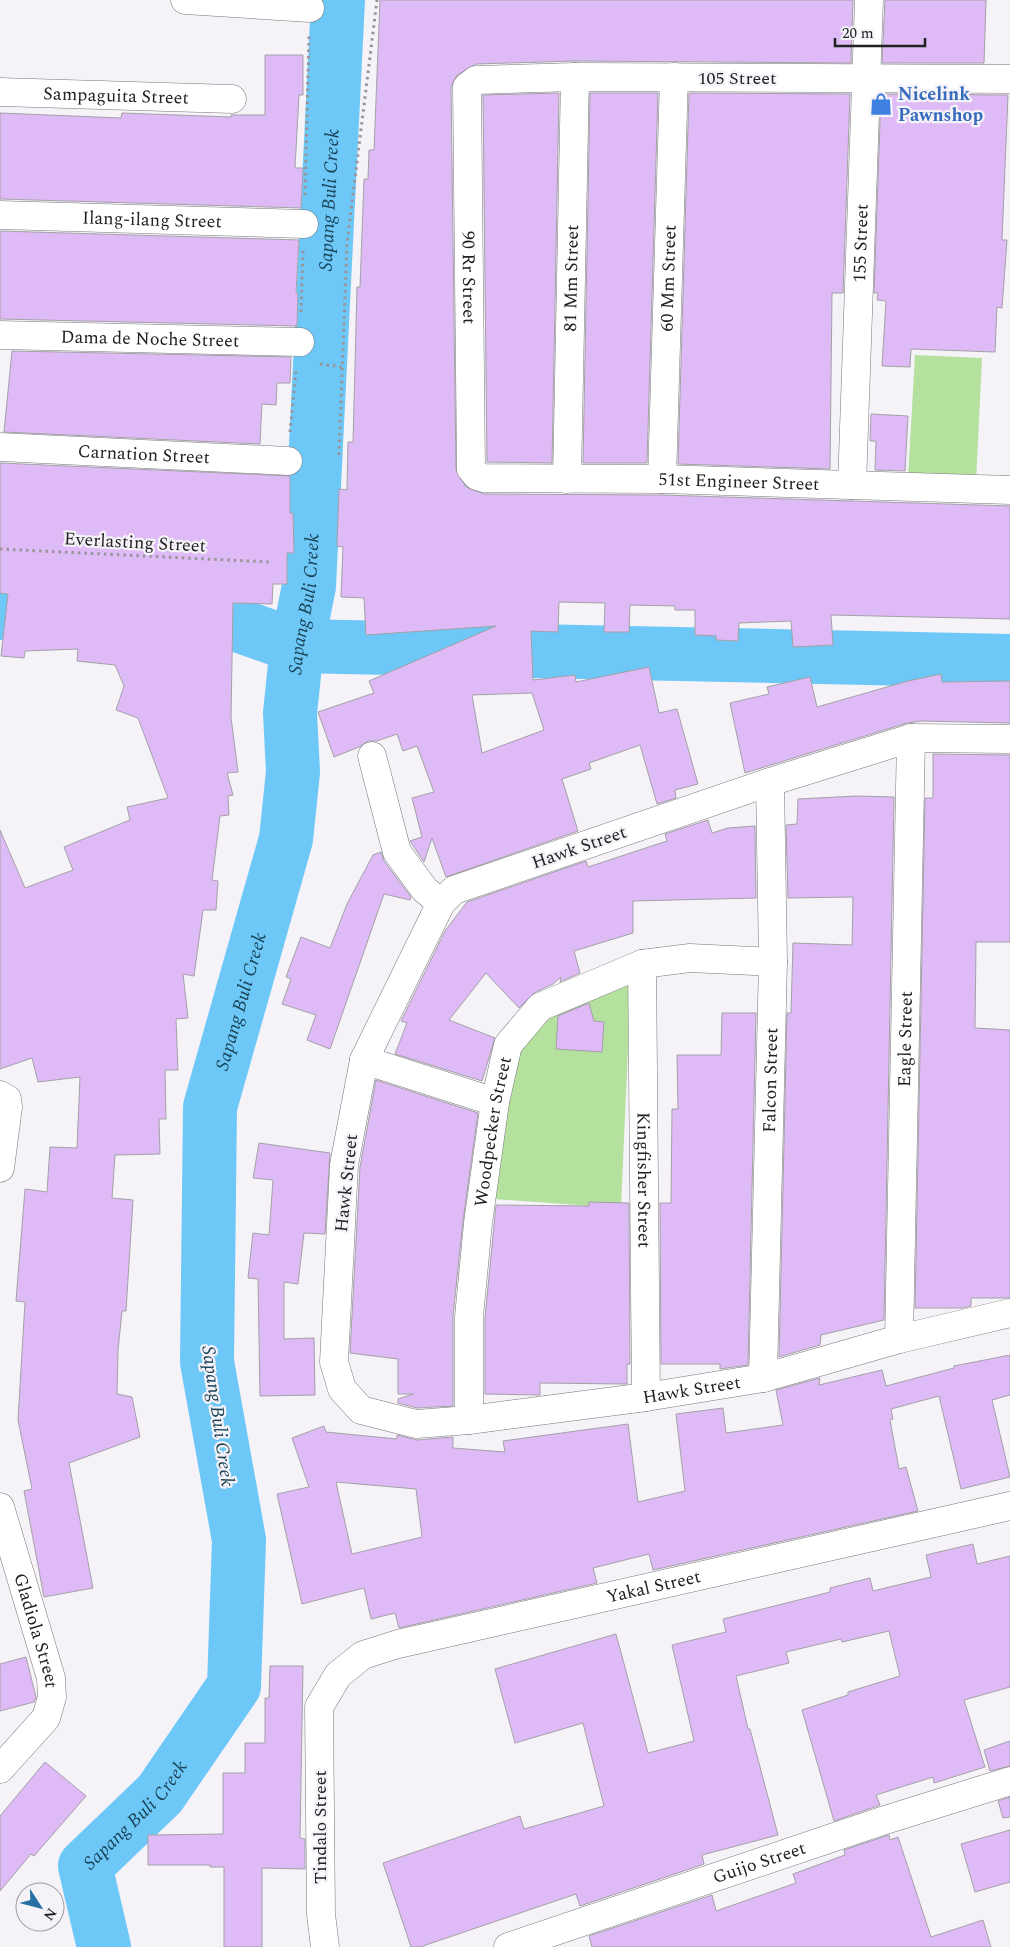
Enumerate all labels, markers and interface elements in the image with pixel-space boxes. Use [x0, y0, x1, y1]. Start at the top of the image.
scale bar [835, 15, 925, 47]
text: 20 m [842, 22, 874, 45]
street label: 105 Street [698, 65, 776, 92]
street label: Sampaguita Street [43, 80, 189, 112]
place label: Nicelink Pawnshop [898, 81, 983, 129]
shop icon: Nicelink Pawnshop [868, 91, 894, 117]
water label: Sapang Buli Creek [312, 128, 348, 272]
street label: 155 Street [846, 203, 876, 283]
street label: Ilang-ilang Street [82, 204, 222, 236]
street label: 81 Mm Street [557, 224, 586, 332]
street label: 60 Mm Street [653, 224, 684, 332]
street label: 90 Rr Street [455, 231, 482, 324]
street label: Dama de Noche Street [60, 323, 240, 355]
street label: Carnation Street [77, 438, 211, 471]
street label: 51st Engineer Street [658, 466, 820, 498]
street label: Everlasting Street [63, 525, 207, 560]
water label: Sapang Buli Creek [281, 533, 328, 676]
street label: Hawk Street [528, 819, 630, 876]
water label: Sapang Buli Creek [208, 929, 275, 1074]
street label: Eagle Street [891, 991, 920, 1087]
street label: Falcon Street [756, 1027, 785, 1133]
street label: Woodpecker Street [467, 1054, 519, 1209]
street label: Kingfisher Street [629, 1112, 658, 1248]
street label: Hawk Street [328, 1133, 365, 1234]
water label: Sapang Buli Creek [193, 1344, 242, 1489]
street label: Hawk Street [641, 1369, 742, 1411]
street label: Yakal Street [604, 1563, 703, 1611]
street label: Gladiola Street [6, 1570, 65, 1689]
water label: Sapang Buli Creek [77, 1754, 195, 1877]
street label: Tindalo Street [307, 1770, 334, 1884]
street label: Guijo Street [709, 1835, 809, 1891]
north arrow [15, 1882, 65, 1932]
text: N [38, 1904, 62, 1925]

